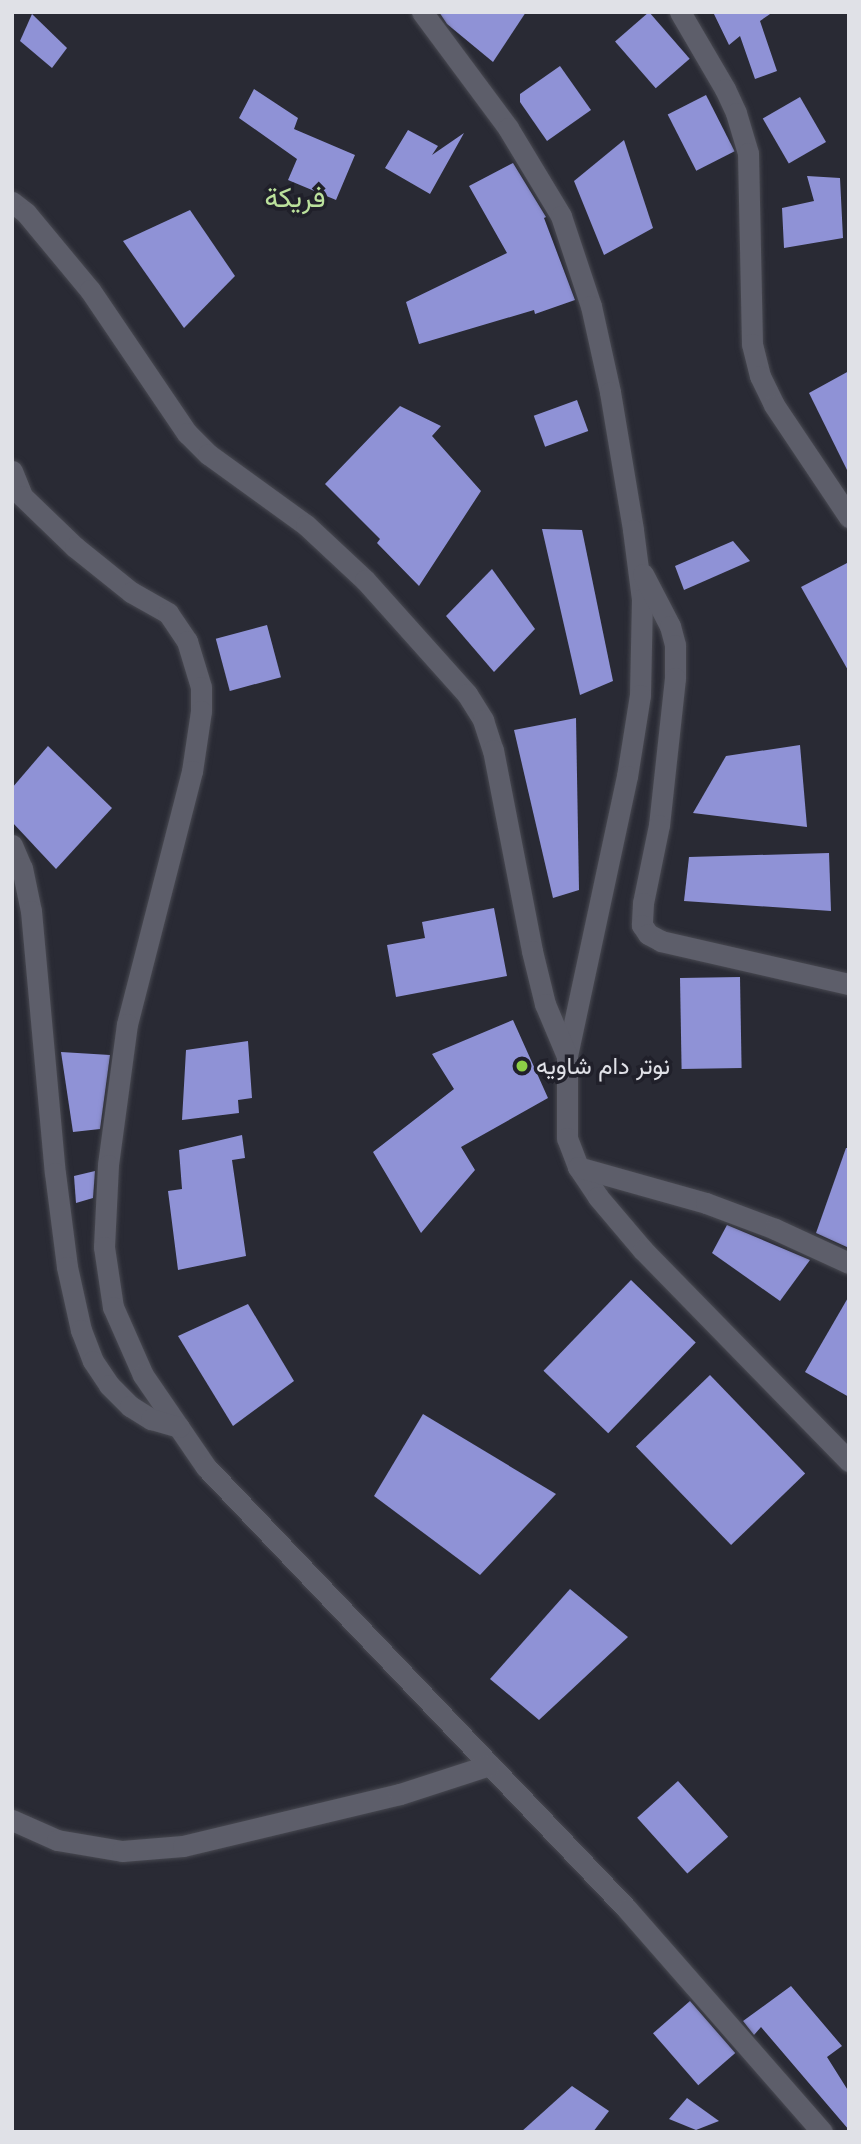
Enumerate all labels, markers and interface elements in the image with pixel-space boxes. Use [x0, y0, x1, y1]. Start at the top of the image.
district label: فريكة [264, 180, 326, 214]
place label: نوتر دام شاويه [536, 1052, 670, 1080]
marker: نوتر دام شاويه [514, 1058, 530, 1074]

